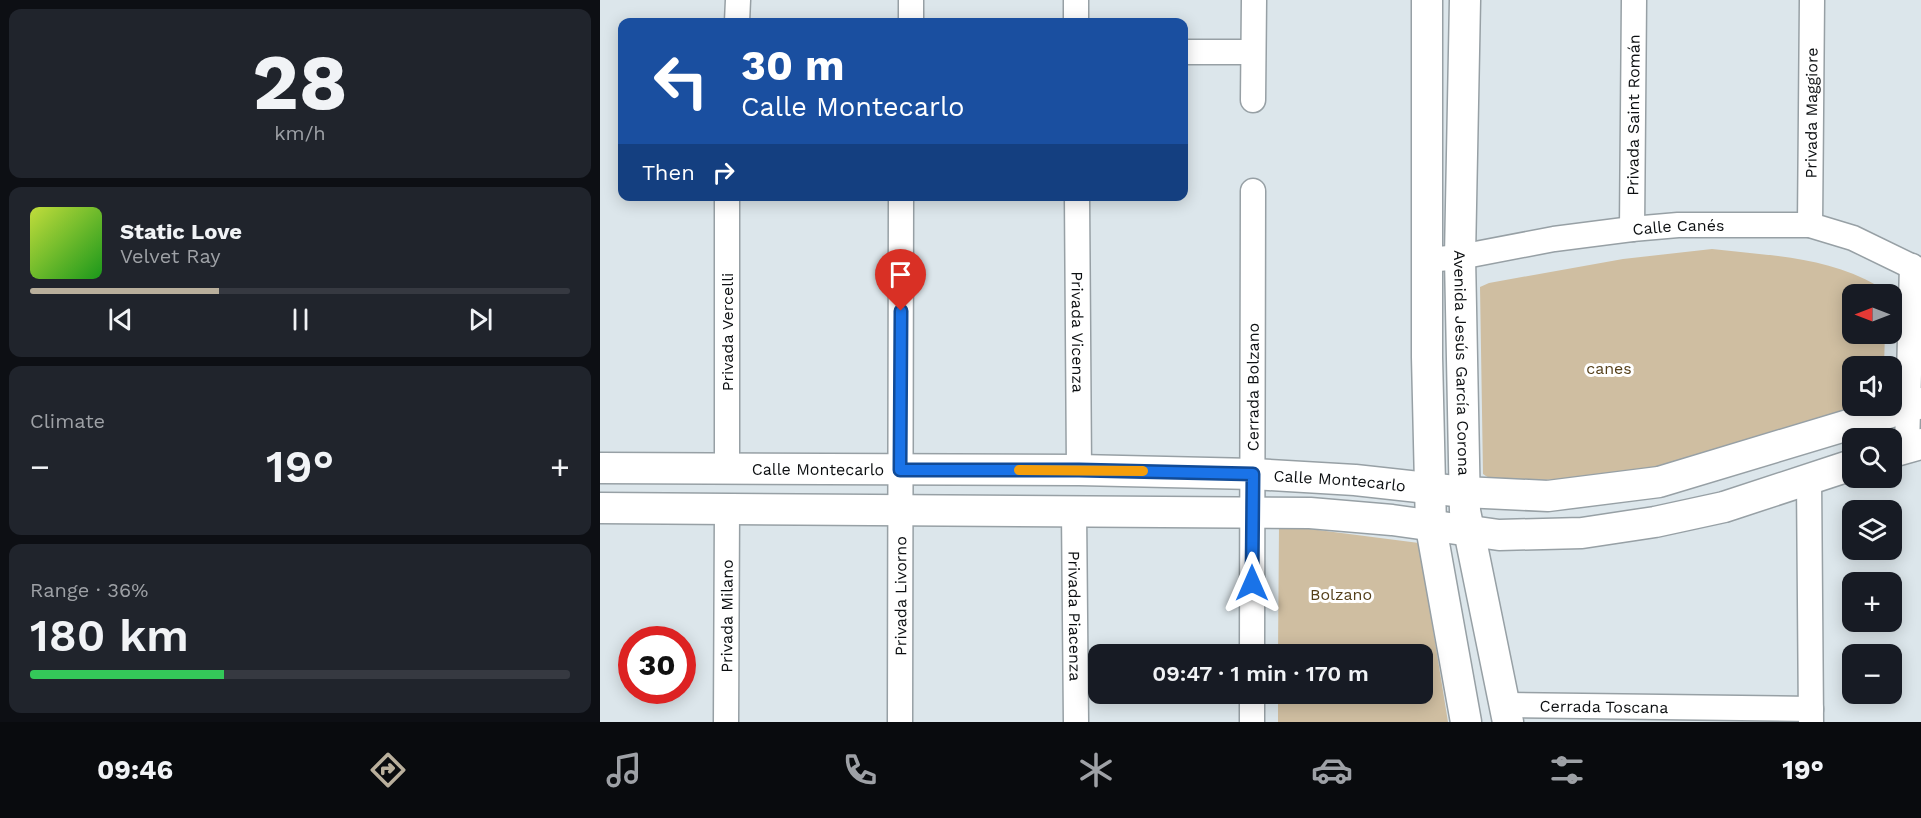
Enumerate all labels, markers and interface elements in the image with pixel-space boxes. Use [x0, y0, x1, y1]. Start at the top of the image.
street label: Privada Saint Román [1623, 34, 1644, 196]
text: 28 [252, 36, 348, 128]
text: 30 m [741, 41, 845, 90]
icon: left [642, 42, 720, 120]
street label: Privada Maggiore [1801, 47, 1822, 179]
text: Calle Montecarlo [741, 91, 964, 123]
text: km/h [274, 121, 326, 145]
icon: right [707, 156, 740, 189]
text: Then [642, 160, 695, 185]
street label: Calle Canés [1632, 216, 1724, 239]
text: Static Love [120, 219, 242, 244]
text: Velvet Ray [120, 244, 221, 268]
pin [875, 249, 926, 311]
street label: Avenida Jesús García Corona [1450, 250, 1473, 476]
icon: arrive [884, 258, 917, 291]
street label: Privada Vicenza [1068, 271, 1087, 393]
street label: Privada Vercelli [718, 273, 737, 391]
north arrow [1842, 284, 1902, 344]
map controls [1842, 284, 1902, 704]
icon: previous [104, 303, 137, 336]
icon: pause [284, 303, 317, 336]
icon: next [464, 303, 497, 336]
street label: Cerrada Bolzano [1243, 323, 1263, 451]
button: sound [1842, 356, 1902, 416]
park label: canes [1586, 359, 1632, 378]
text: Climate [30, 409, 105, 433]
button: search [1842, 428, 1902, 488]
text: 19° [266, 440, 334, 493]
text: − [30, 447, 50, 486]
text: + [550, 447, 570, 486]
street label: Calle Montecarlo [752, 460, 884, 479]
street label: Calle Montecarlo [1273, 466, 1407, 496]
button: layers [1842, 500, 1902, 560]
street label: Privada Livorno [891, 536, 910, 656]
street label: Privada Piacenza [1064, 551, 1085, 681]
position arrow [1220, 551, 1284, 615]
street label: Privada Milano [717, 559, 737, 673]
button: + [1842, 572, 1902, 632]
text: Range · 36% [30, 578, 148, 602]
park label: Bolzano [1310, 585, 1372, 604]
text: 180 km [30, 609, 189, 662]
speed limit sign: 30 [618, 626, 696, 704]
button: − [1842, 644, 1902, 704]
text: 09:47 · 1 min · 170 m [1152, 661, 1369, 686]
street label: Cerrada Toscana [1539, 696, 1669, 717]
icon: directions [367, 749, 409, 791]
icon: music [603, 749, 645, 791]
icon: phone [839, 749, 881, 791]
icon: climate [1075, 749, 1117, 791]
icon: car [1311, 749, 1353, 791]
icon: filters [1546, 749, 1588, 791]
text: 09:46 [97, 754, 173, 786]
text: 19° [1782, 754, 1824, 786]

